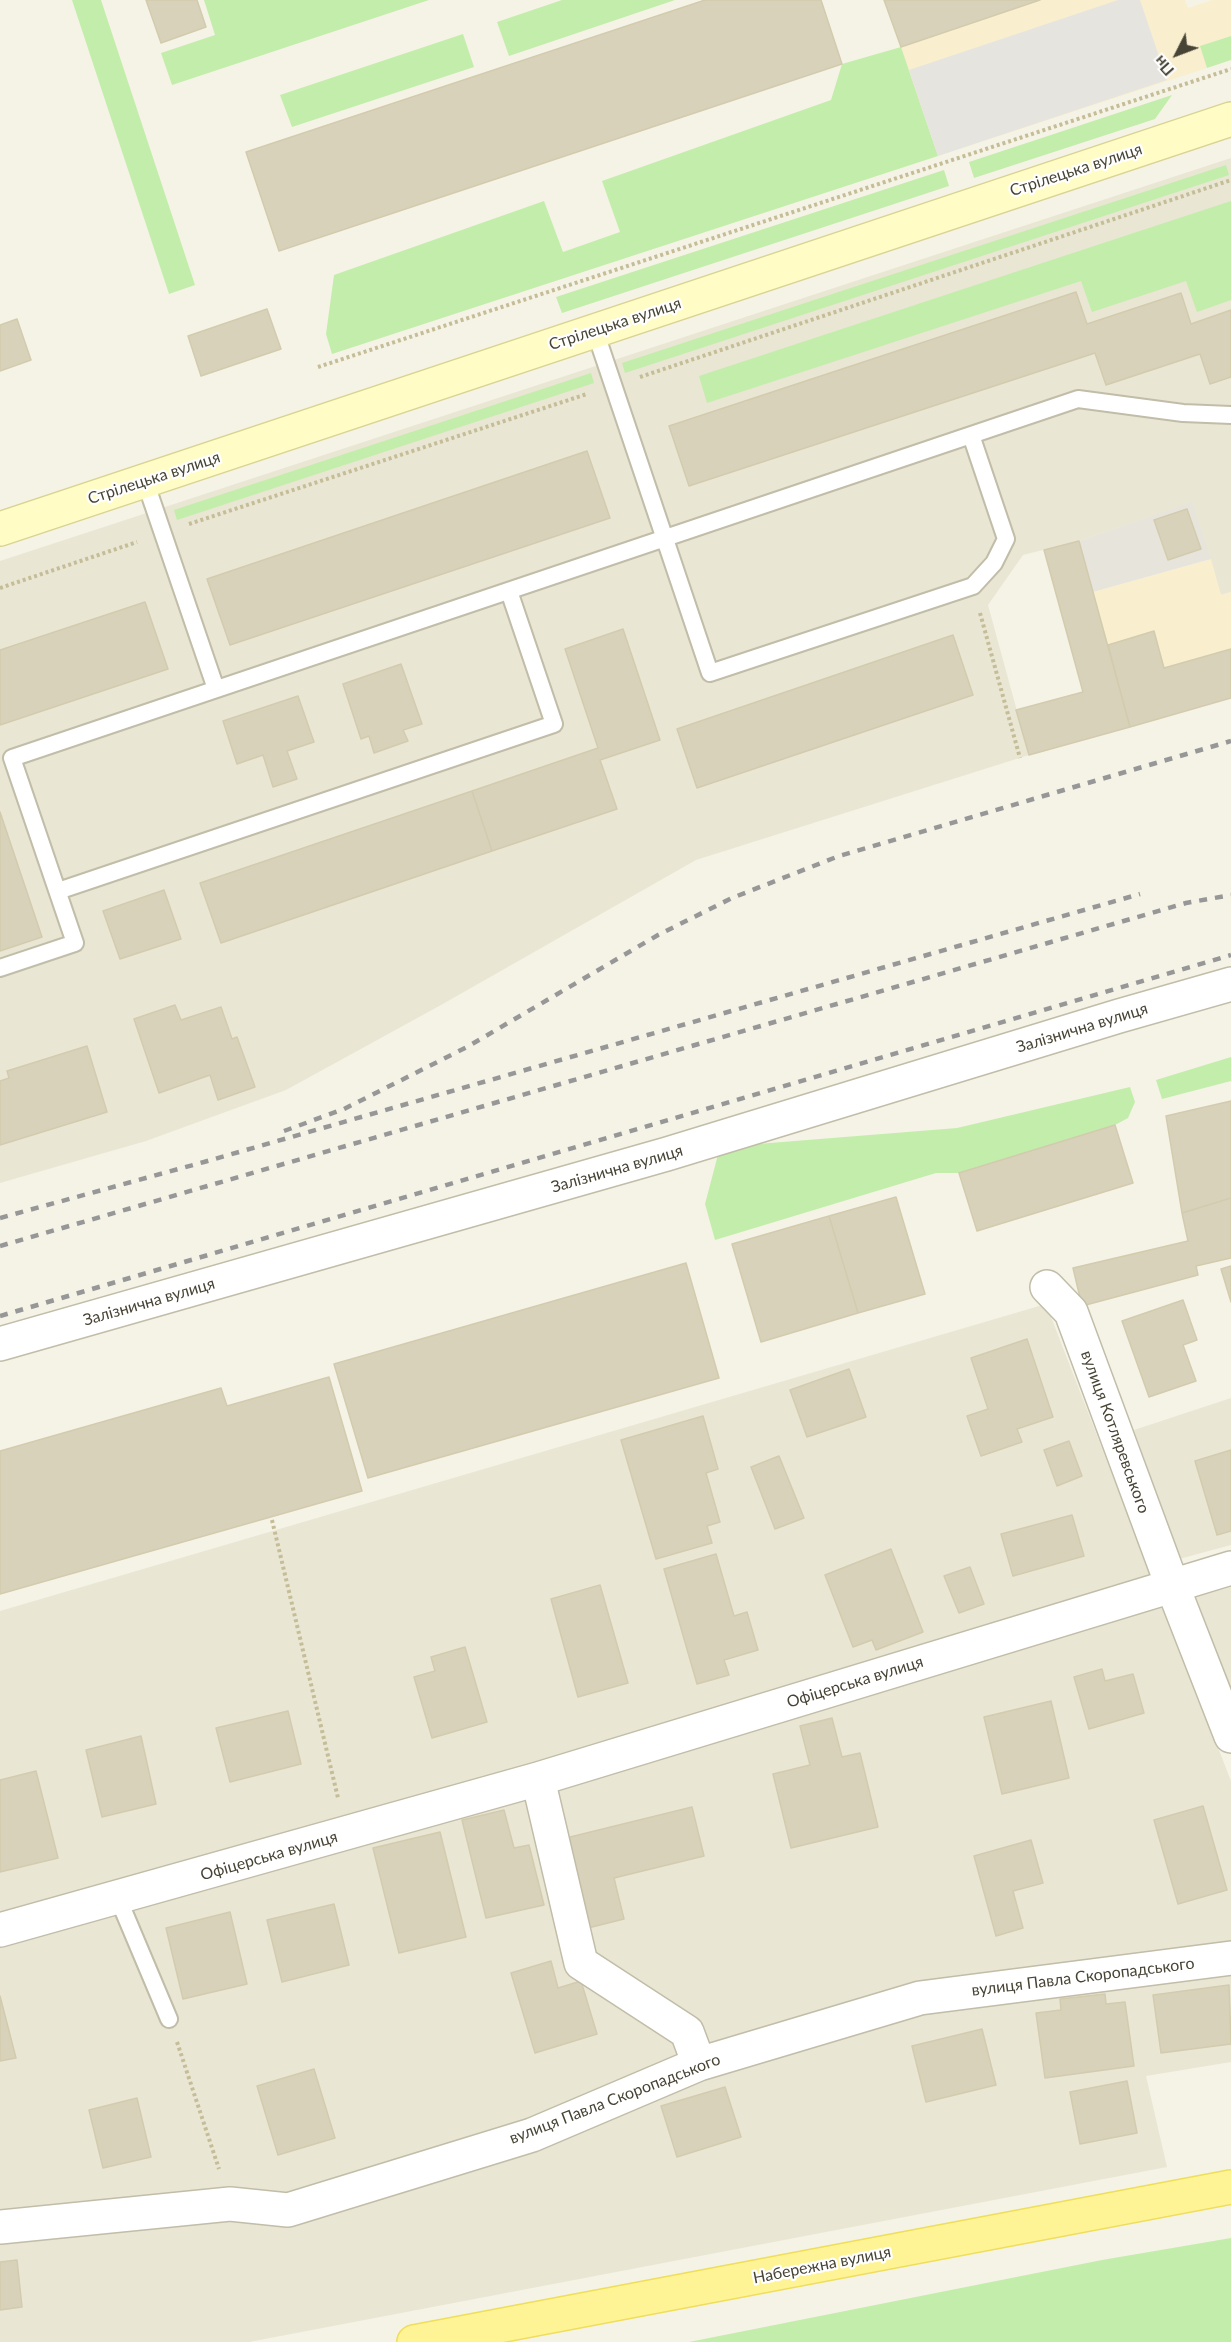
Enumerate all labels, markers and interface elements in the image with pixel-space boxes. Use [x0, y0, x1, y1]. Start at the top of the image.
north arrow [1147, 24, 1207, 84]
text: Пн [1149, 52, 1177, 81]
street label: Стрілецька вулиця [1007, 140, 1145, 200]
street label: Стрілецька вулиця [546, 294, 684, 354]
street label: Стрілецька вулиця [85, 448, 223, 508]
street label: Залізнична вулиця [1014, 999, 1150, 1057]
street label: Залізнична вулиця [549, 1141, 685, 1197]
street label: Залізнична вулиця [81, 1274, 217, 1330]
street label: вулиця Котляревського [1077, 1348, 1153, 1516]
street label: Офіцерська вулиця [784, 1652, 926, 1712]
street label: Офіцерська вулиця [198, 1827, 340, 1885]
street label: вулиця Павла Скоропадського [970, 1954, 1196, 2000]
street label: вулиця Павла Скоропадського [507, 2050, 723, 2148]
street label: Набережна вулиця [751, 2242, 893, 2288]

